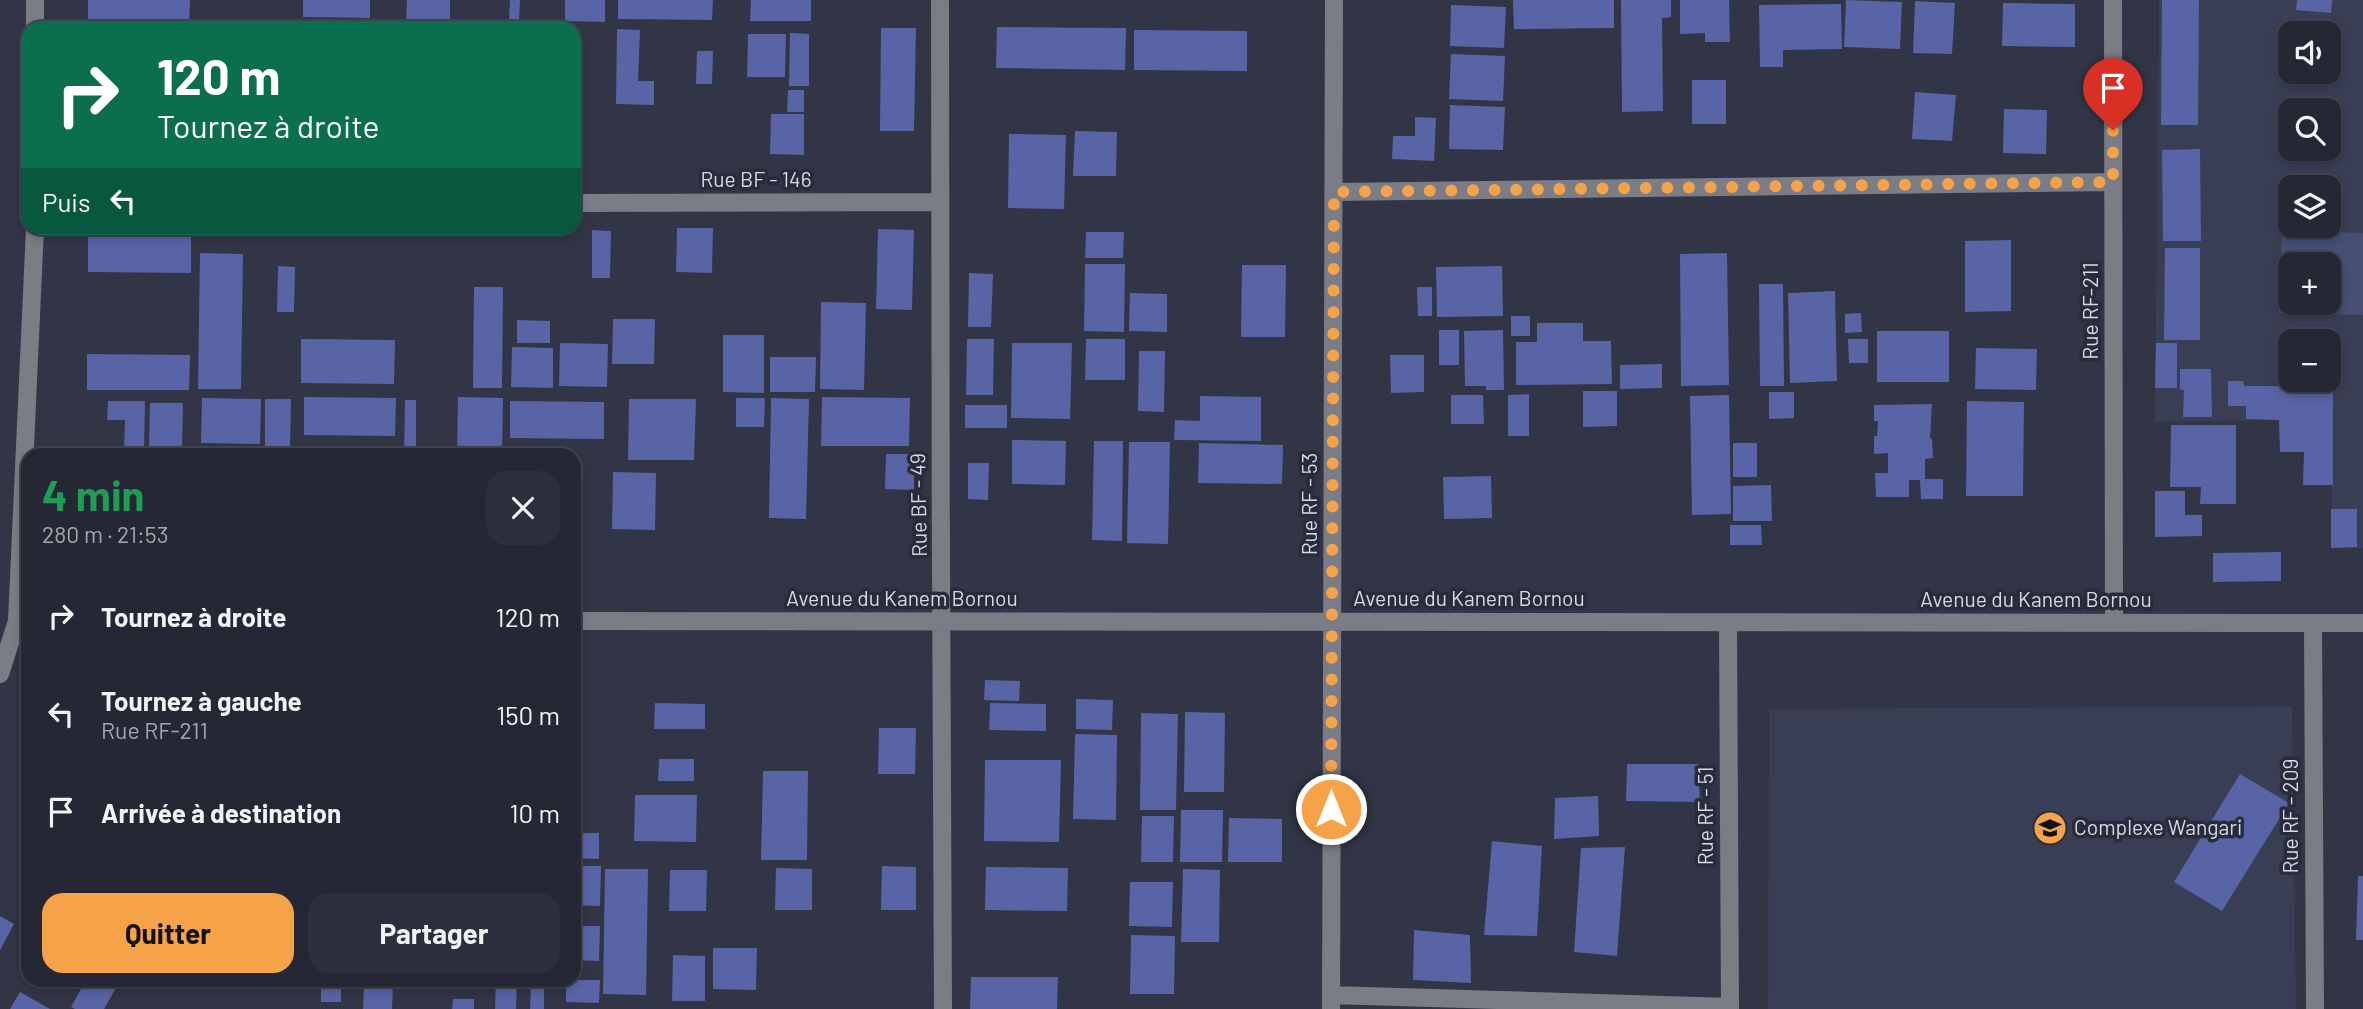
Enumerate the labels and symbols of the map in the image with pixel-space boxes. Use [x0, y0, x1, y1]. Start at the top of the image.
pin [2083, 58, 2143, 130]
street label: Rue BF - 146 [700, 166, 812, 191]
street label: Rue RF-211 [2077, 262, 2102, 360]
street label: Rue BF - 49 [904, 453, 931, 557]
street label: Rue RF - 53 [1296, 453, 1321, 555]
street label: Avenue du Kanem Bornou [786, 585, 1018, 610]
street label: Avenue du Kanem Bornou [1353, 585, 1585, 610]
street label: Avenue du Kanem Bornou [1920, 586, 2152, 611]
street label: Rue RF - 209 [2277, 758, 2302, 874]
street label: Rue RF - 51 [1692, 767, 1717, 865]
position arrow [1294, 772, 1368, 846]
school or university icon: Complexe Wangari [2031, 809, 2069, 847]
place label: Complexe Wangari [2074, 814, 2242, 839]

